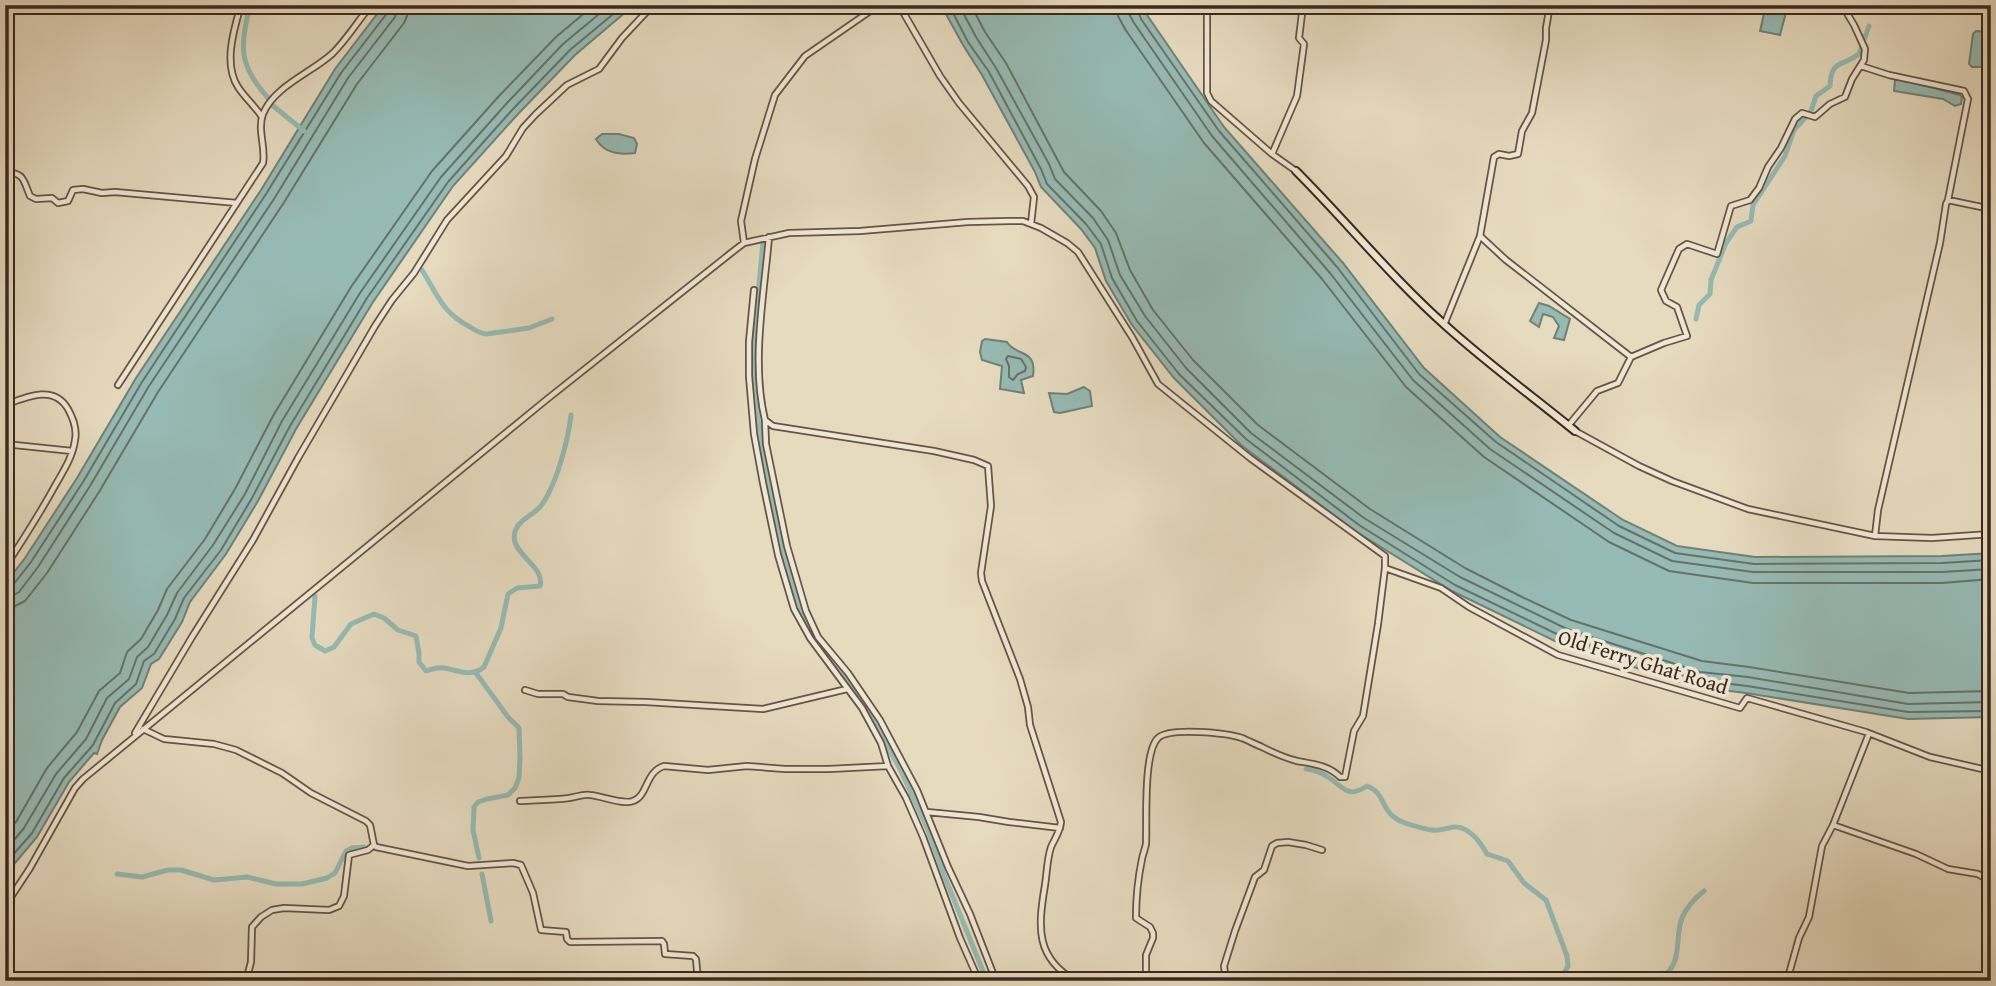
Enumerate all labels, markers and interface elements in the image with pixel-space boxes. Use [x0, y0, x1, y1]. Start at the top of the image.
street label: Old Ferry Ghat Road [1554, 621, 1733, 702]

